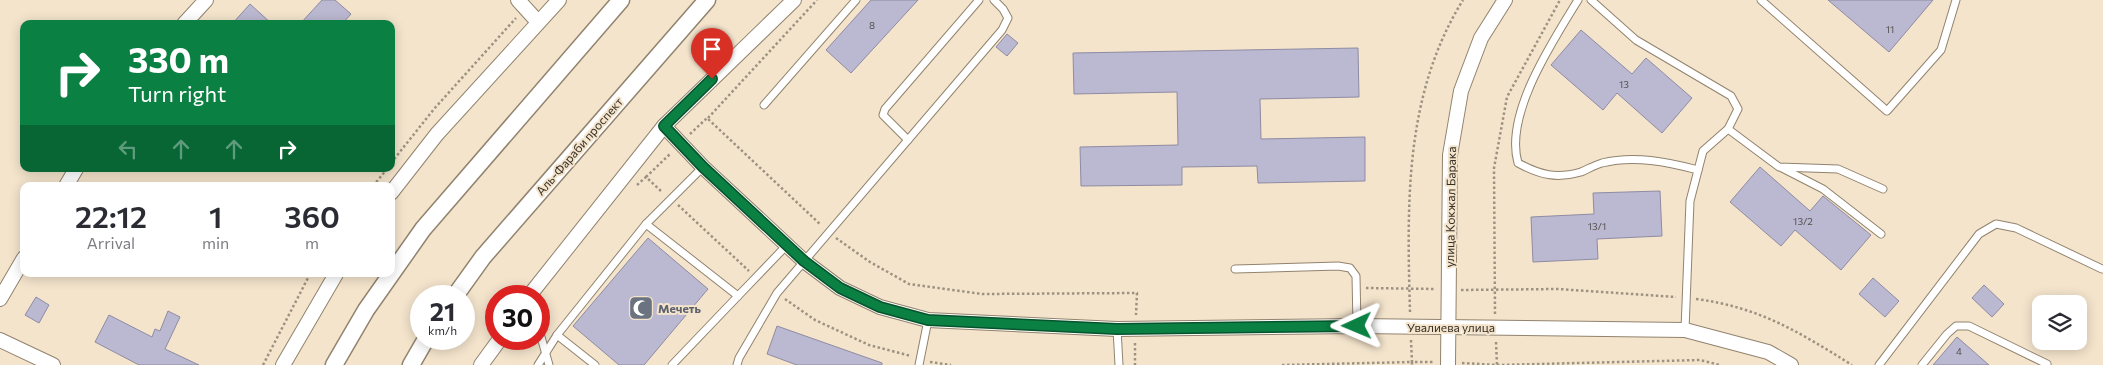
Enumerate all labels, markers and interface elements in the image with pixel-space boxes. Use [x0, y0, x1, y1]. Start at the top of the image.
house number: 8 [869, 19, 875, 31]
house number: 11 [1886, 23, 1894, 35]
pin [691, 28, 733, 79]
icon: arrive [698, 35, 726, 63]
text: 330 m [128, 37, 229, 80]
icon: right [45, 40, 110, 105]
house number: 13 [1619, 78, 1629, 90]
text: Turn right [128, 80, 226, 107]
street label: Аль-Фараби проспект [533, 94, 625, 198]
icon: left [114, 135, 142, 163]
icon: ahead [167, 135, 195, 163]
icon: ahead [220, 135, 248, 163]
icon: right [273, 135, 301, 163]
street label: улица Кокжал Барака [1442, 146, 1458, 268]
text: 22:12 [75, 197, 147, 234]
text: 1 [209, 197, 222, 234]
text: 360 [284, 197, 340, 234]
house number: 13/2 [1793, 215, 1813, 227]
house number: 13/1 [1588, 220, 1606, 232]
text: Arrival [87, 233, 135, 252]
text: min [202, 233, 229, 252]
text: m [305, 233, 319, 252]
speed limit sign: 30 [485, 285, 550, 350]
mosque icon: Мечеть [628, 295, 654, 321]
map controls [2032, 295, 2087, 350]
button: layers [2032, 295, 2087, 350]
text: 21 [430, 296, 455, 326]
position arrow [1330, 299, 1382, 351]
place label: Мечеть [658, 301, 702, 315]
street label: Увалиева улица [1407, 320, 1495, 334]
text: km/h [428, 323, 457, 337]
house number: 4 [1956, 345, 1962, 357]

